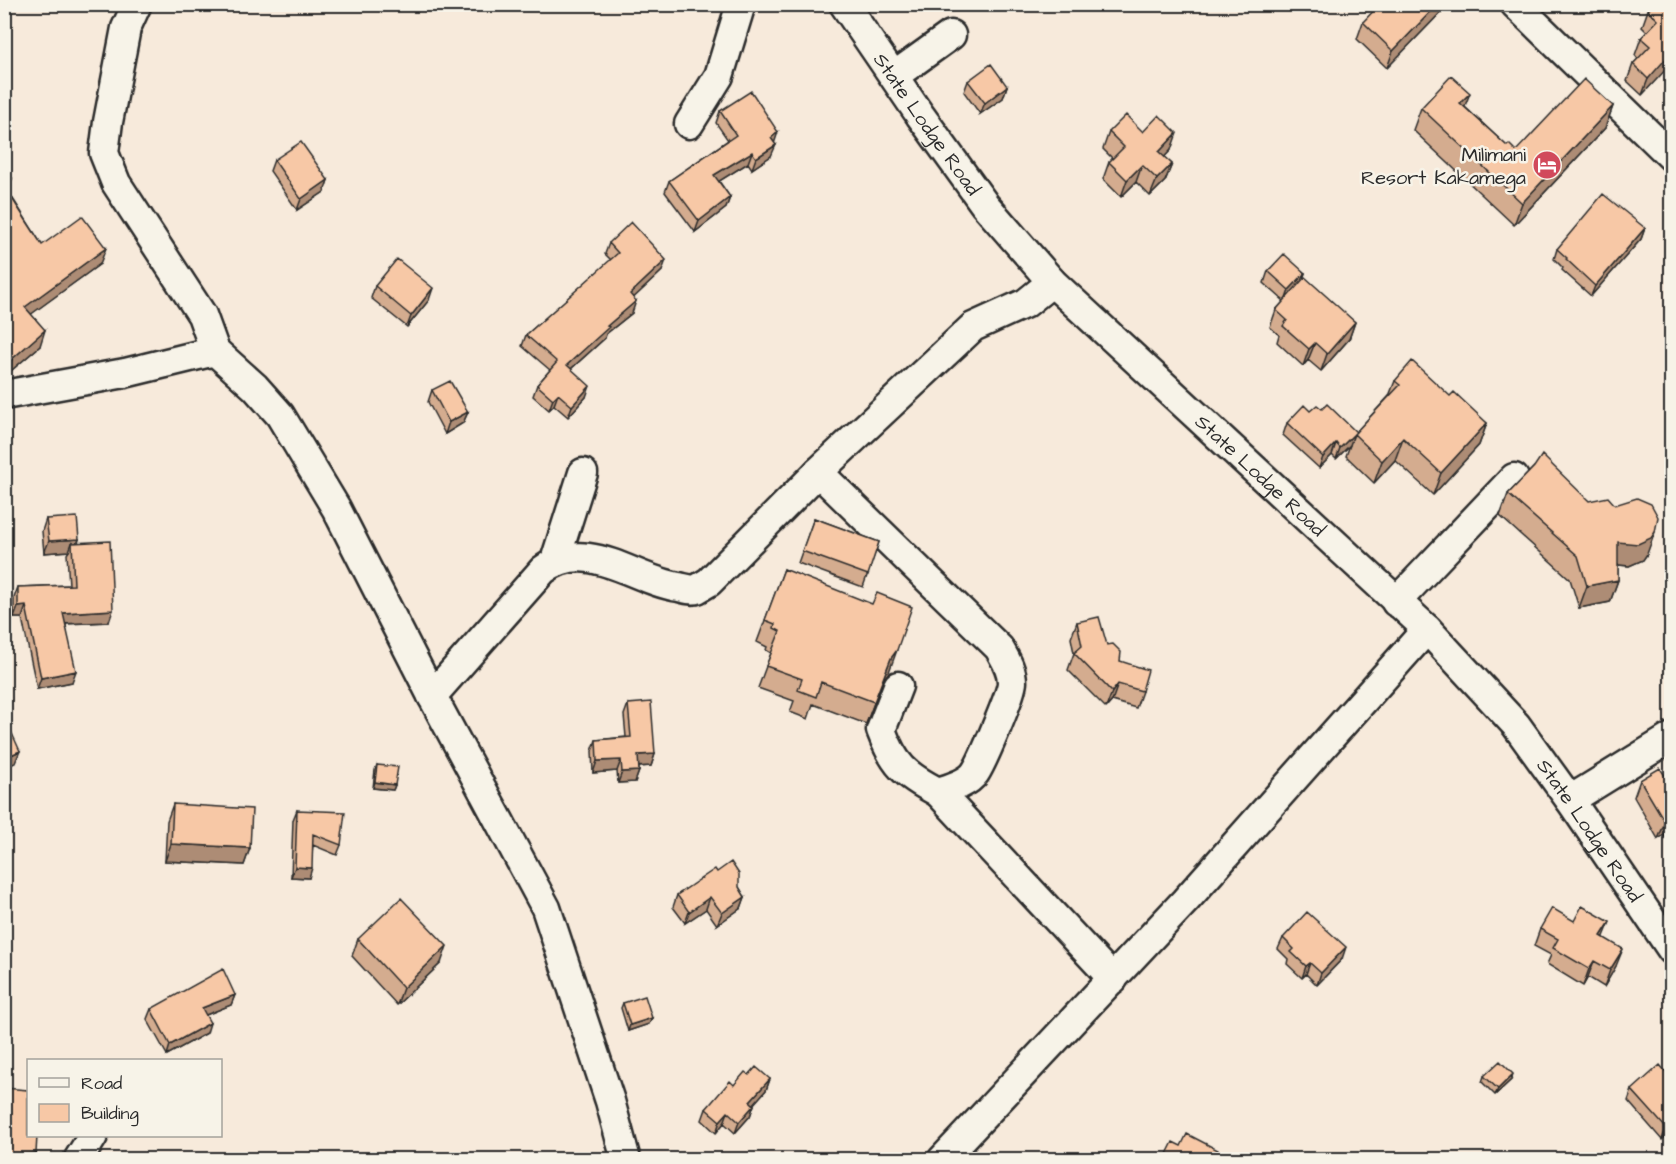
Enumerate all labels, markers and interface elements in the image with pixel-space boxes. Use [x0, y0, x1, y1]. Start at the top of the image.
street label: State Lodge Road [866, 48, 987, 201]
place label: Milimani Resort Kakamega [1361, 141, 1526, 193]
hotel icon: Milimani Resort Kakamega [1531, 149, 1563, 181]
street label: State Lodge Road [1189, 408, 1331, 543]
street label: State Lodge Road [1530, 753, 1648, 908]
legend [27, 1059, 222, 1137]
text: Road [81, 1071, 122, 1096]
text: Building [81, 1101, 139, 1127]

